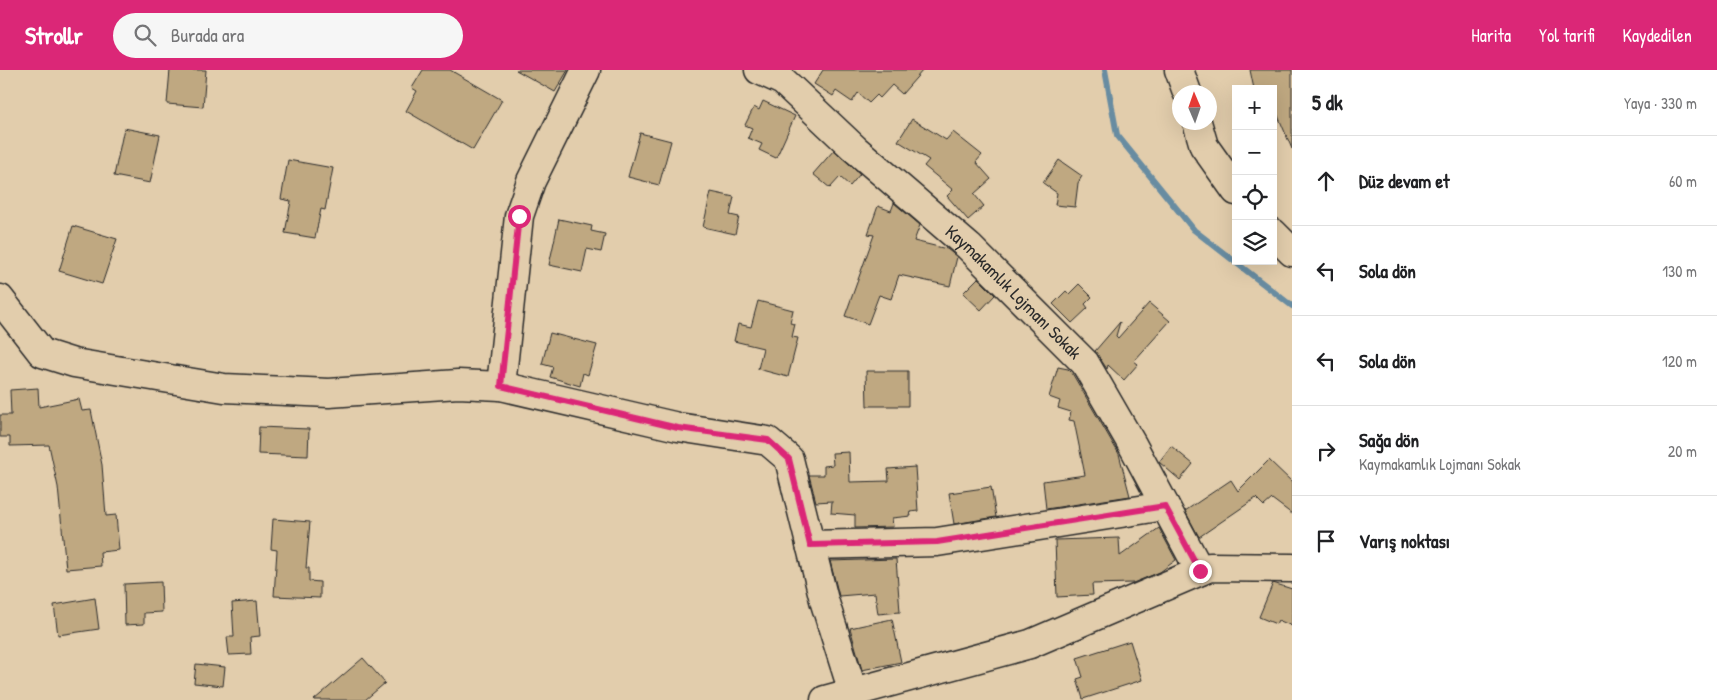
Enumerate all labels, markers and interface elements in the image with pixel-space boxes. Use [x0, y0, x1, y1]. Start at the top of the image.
search box [113, 13, 463, 58]
text: Strollr [25, 19, 83, 51]
icon: search [131, 21, 159, 49]
text: Burada ara [171, 22, 244, 48]
text: Harita [1471, 23, 1511, 48]
text: Yol tarifi [1539, 23, 1595, 48]
text: Kaydedilen [1623, 23, 1692, 48]
north arrow [1172, 85, 1217, 130]
map controls [1232, 85, 1277, 265]
button: + [1232, 85, 1277, 130]
text: 5 dk [1312, 88, 1343, 117]
text: Yaya · 330 m [1624, 92, 1697, 114]
button: − [1232, 130, 1277, 175]
icon: ahead [1312, 167, 1340, 195]
text: Düz devam et [1359, 168, 1450, 194]
text: 60 m [1669, 170, 1697, 192]
button: locate [1232, 175, 1277, 220]
route start [508, 205, 531, 228]
street label: Kaymakamlık Lojmanı Sokak [940, 219, 1088, 365]
button: layers [1232, 220, 1277, 265]
icon: left [1312, 257, 1340, 285]
text: Sola dön [1359, 258, 1416, 284]
text: 130 m [1662, 260, 1697, 282]
icon: left [1312, 347, 1340, 375]
text: Sola dön [1359, 348, 1416, 374]
text: 120 m [1662, 350, 1697, 372]
text: Sağa dön [1359, 427, 1419, 453]
icon: right [1312, 437, 1340, 465]
text: 20 m [1668, 440, 1697, 462]
text: Kaymakamlık Lojmanı Sokak [1359, 453, 1521, 475]
icon: arrive [1312, 527, 1340, 555]
text: Varış noktası [1359, 528, 1450, 554]
route end [1189, 560, 1212, 583]

